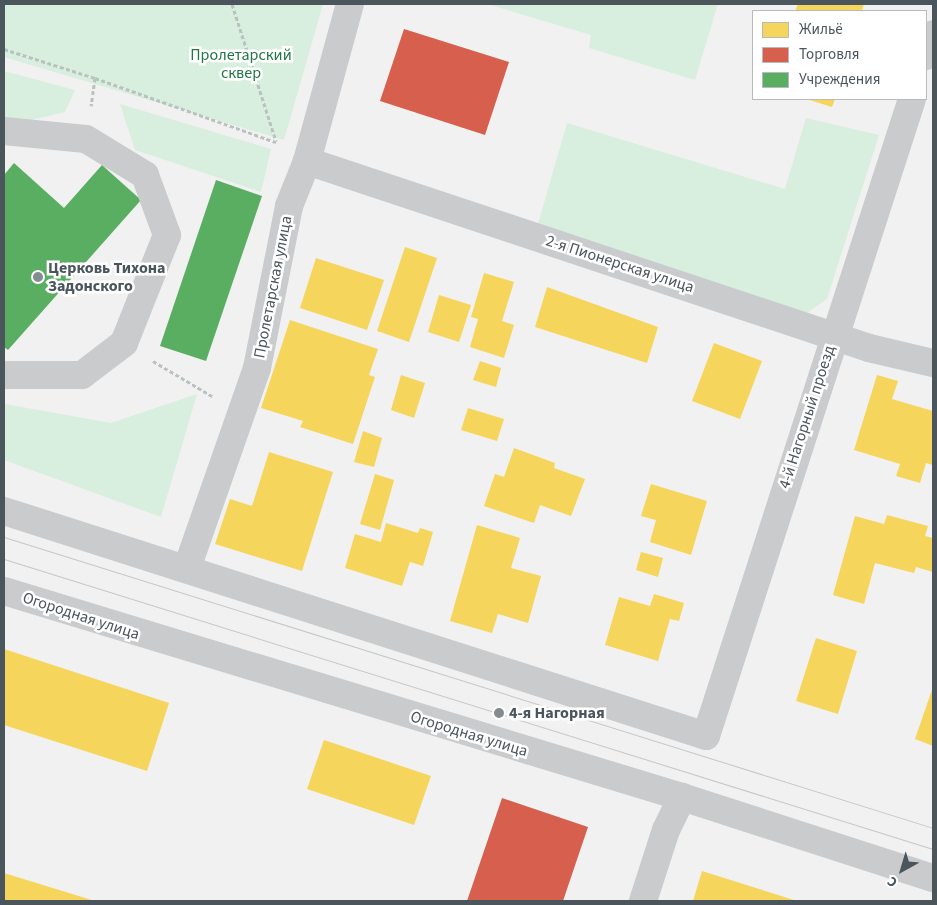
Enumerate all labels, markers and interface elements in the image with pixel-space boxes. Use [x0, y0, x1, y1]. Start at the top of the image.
legend [752, 10, 927, 100]
text: Жильё [799, 19, 843, 40]
text: Торговля [799, 44, 859, 65]
park label: Пролетарский сквер [190, 45, 292, 83]
text: Учреждения [799, 69, 880, 90]
street label: Пролетарская улица [250, 214, 296, 360]
street label: 2-я Пионерская улица [544, 231, 696, 297]
place label: Церковь Тихона Задонского [48, 258, 166, 296]
marker: Церковь Тихона Задонского [32, 271, 44, 283]
street label: 4-й Нагорный проезд [775, 343, 839, 491]
street label: Огородная улица [20, 588, 142, 644]
place label: 4-я Нагорная [509, 703, 605, 723]
street label: Огородная улица [408, 707, 530, 761]
marker: 4-я Нагорная [493, 707, 505, 719]
north arrow [877, 845, 927, 895]
text: С [883, 871, 902, 892]

